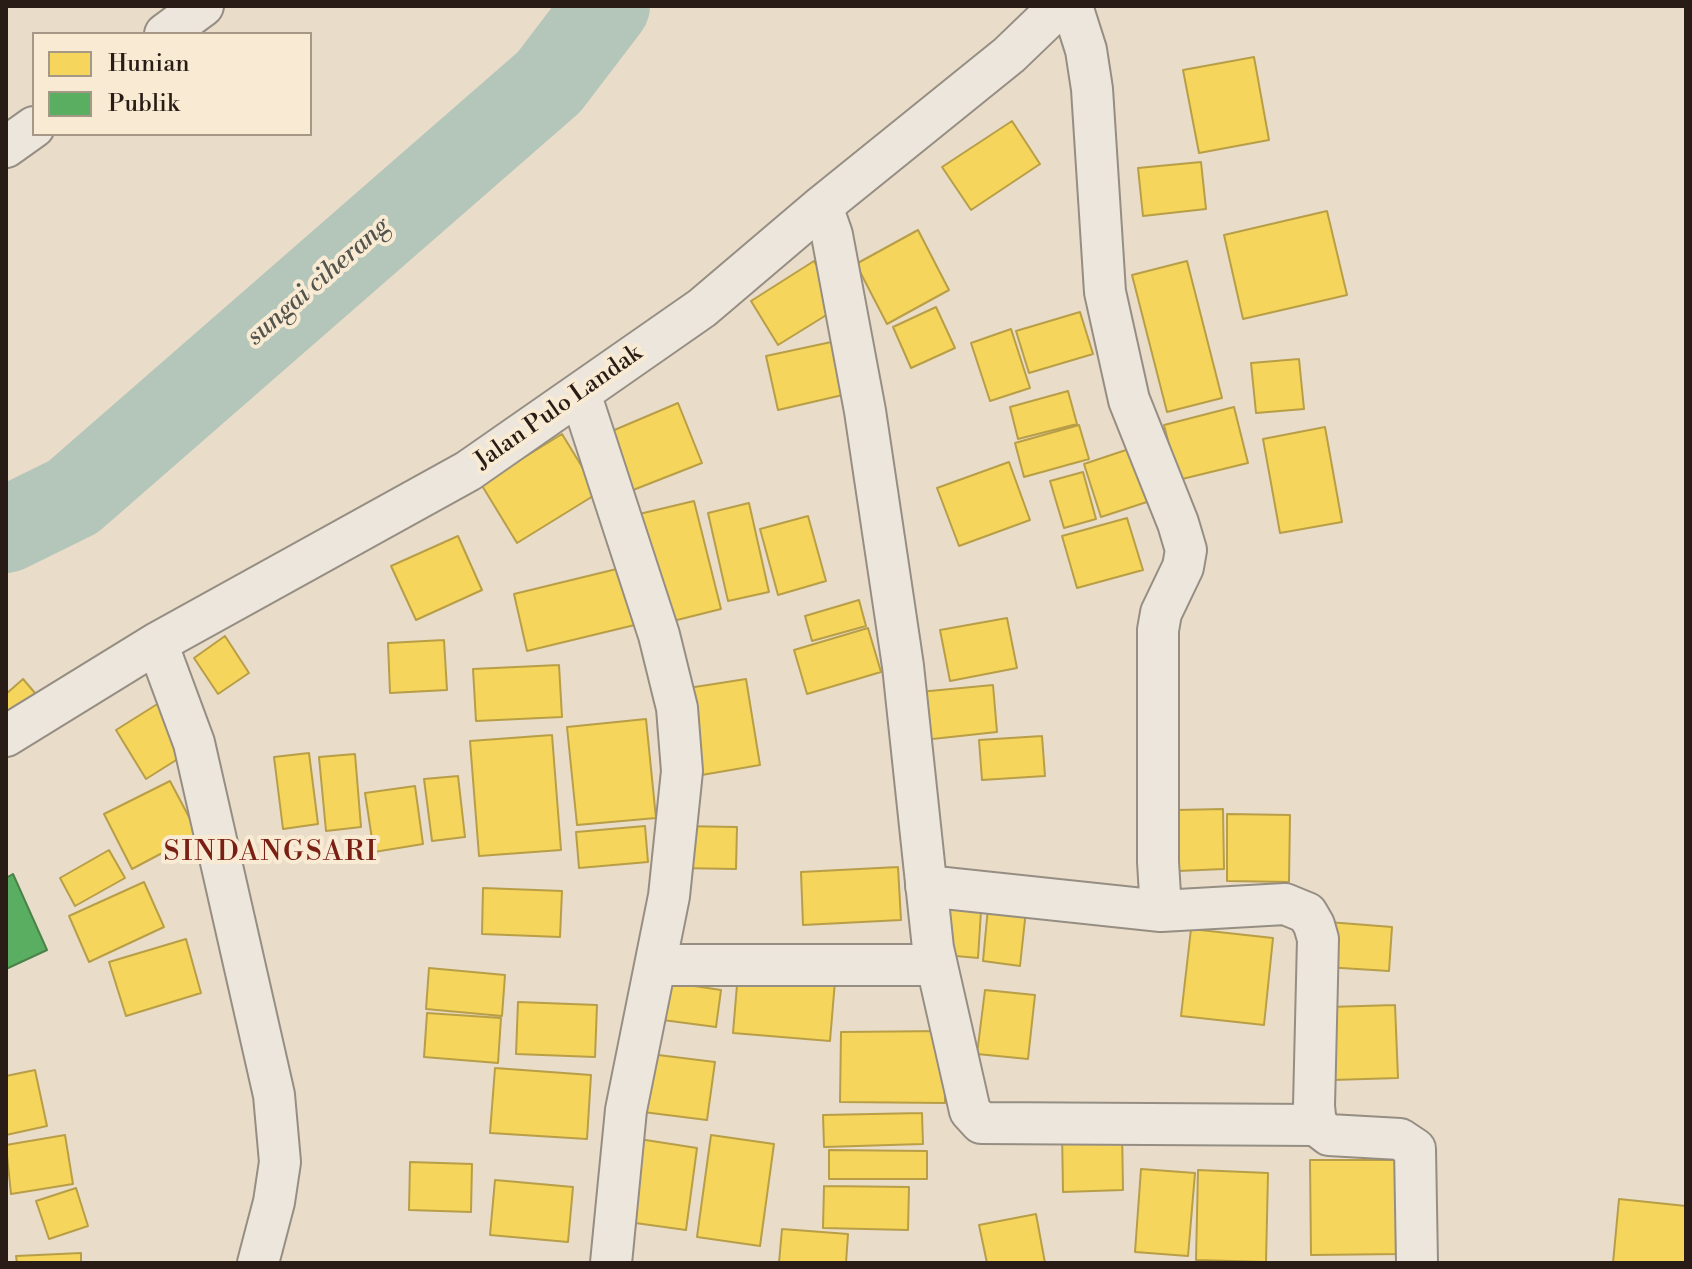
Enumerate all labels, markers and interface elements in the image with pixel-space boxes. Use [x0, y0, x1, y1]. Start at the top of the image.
legend [32, 32, 312, 136]
text: Hunian [108, 49, 190, 79]
text: Publik [108, 89, 180, 119]
water label: sungai ciherang [241, 211, 397, 353]
street label: Jalan Pulo Landak [470, 340, 648, 476]
district label: SINDANGSARI [164, 836, 378, 870]

